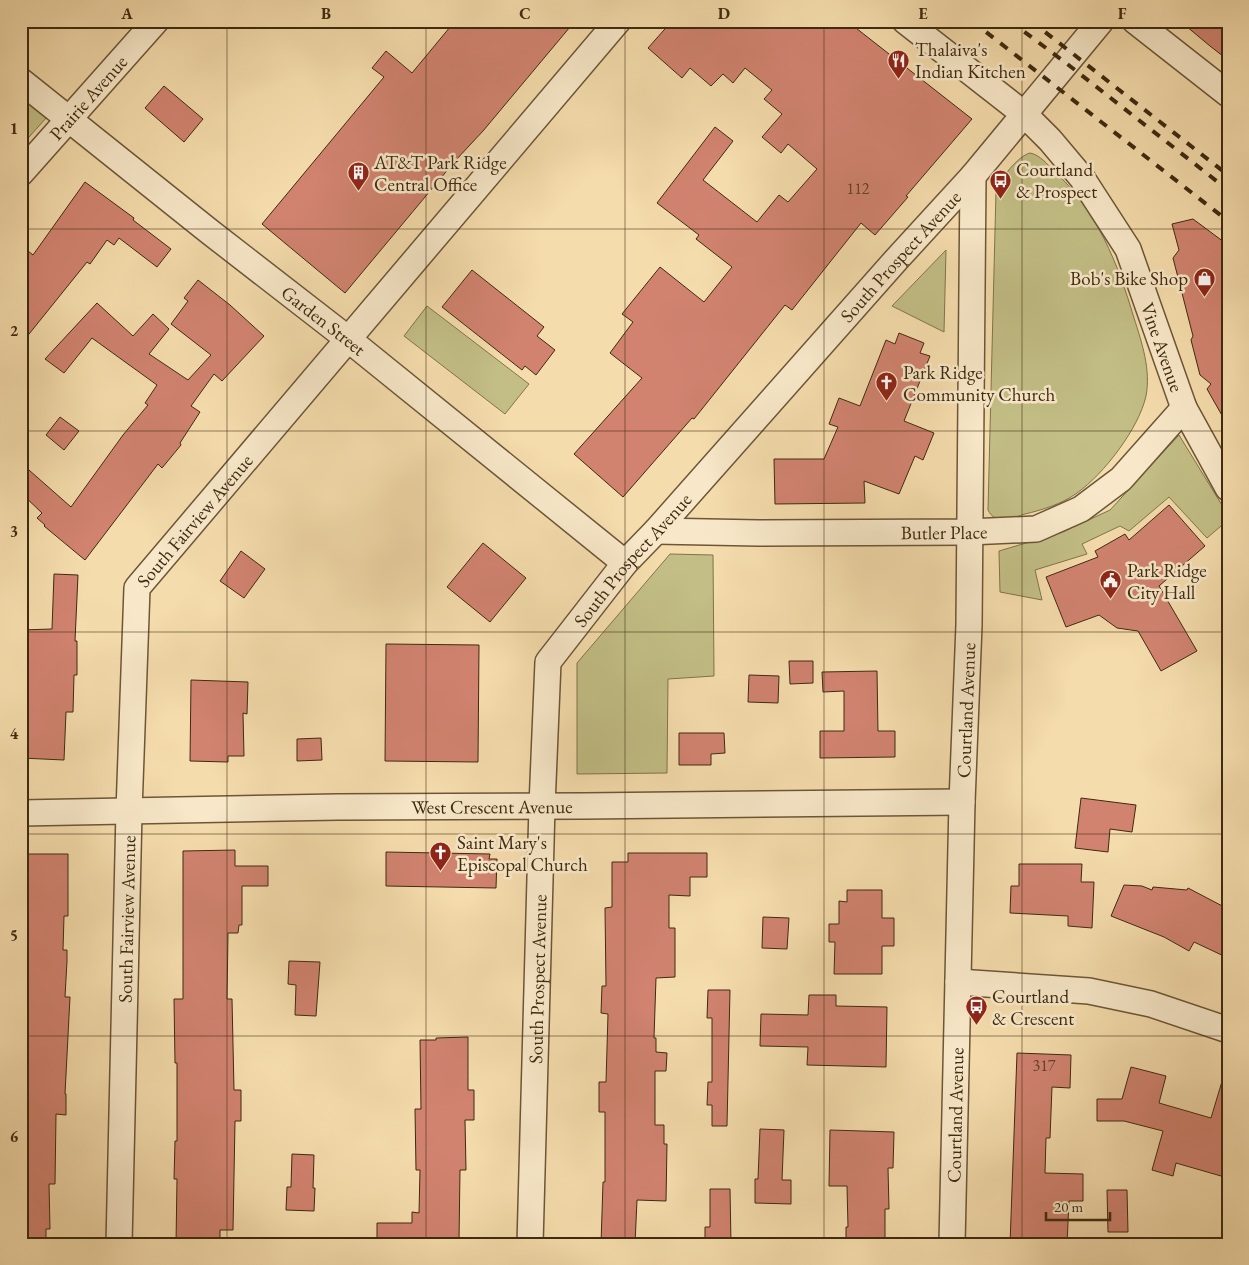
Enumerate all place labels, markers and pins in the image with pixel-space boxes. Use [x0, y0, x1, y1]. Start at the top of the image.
place label: Thalaiva's Indian Kitchen [915, 37, 1026, 84]
restaurant icon: Thalaiva's Indian Kitchen [887, 48, 911, 79]
place label: AT&T Park Ridge Central Office [373, 150, 507, 197]
place label: Courtland & Prospect [1016, 157, 1097, 204]
building icon: AT&T Park Ridge Central Office [346, 161, 370, 192]
bus stop icon: Courtland & Prospect [988, 168, 1012, 199]
place label: Bob's Bike Shop [1070, 266, 1188, 291]
shop icon: Bob's Bike Shop [1192, 266, 1216, 297]
place label: Park Ridge Community Church [903, 360, 1056, 407]
church icon: Park Ridge Community Church [875, 371, 899, 402]
place label: Park Ridge City Hall [1127, 558, 1207, 605]
public building icon: Park Ridge City Hall [1099, 569, 1123, 600]
place label: Saint Mary's Episcopal Church [457, 830, 588, 877]
church icon: Saint Mary's Episcopal Church [429, 841, 453, 872]
place label: Courtland & Crescent [992, 984, 1074, 1031]
bus stop icon: Courtland & Crescent [964, 995, 988, 1026]

